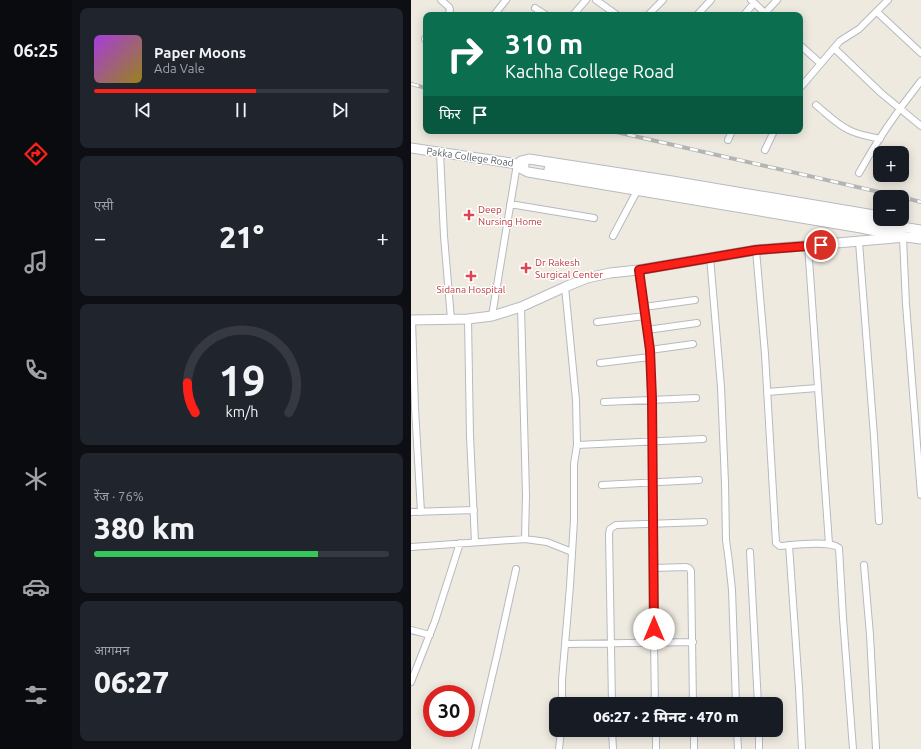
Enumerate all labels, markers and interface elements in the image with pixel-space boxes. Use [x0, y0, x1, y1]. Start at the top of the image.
icon: right [439, 28, 491, 80]
text: 310 m [505, 28, 583, 59]
text: 06:25 [13, 40, 59, 60]
text: Paper Moons [154, 44, 246, 61]
text: Ada Vale [154, 61, 205, 75]
text: Kachha College Road [505, 61, 674, 81]
icon: previous [132, 99, 154, 121]
icon: pause [230, 99, 252, 121]
icon: next [329, 99, 351, 121]
icon: arrive [469, 104, 491, 126]
text: फिर [439, 105, 461, 122]
icon: directions [22, 140, 50, 168]
street label: Pakka College Road [426, 145, 514, 169]
map controls [873, 146, 909, 226]
button: + [873, 146, 909, 182]
button: − [873, 190, 909, 226]
text: एसी [94, 198, 113, 212]
place label: Deep Nursing Home [478, 204, 542, 227]
marker: Deep Nursing Home [463, 209, 475, 221]
text: 21° [219, 220, 264, 254]
text: − [94, 225, 106, 250]
text: + [377, 225, 389, 250]
pin [804, 228, 838, 262]
icon: arrive [810, 234, 832, 256]
icon: music [22, 248, 50, 276]
place label: Dr Rakesh Surgical Center [535, 257, 603, 280]
marker: Dr Rakesh Surgical Center [520, 262, 532, 274]
marker: Sidana Hospital [465, 270, 477, 282]
place label: Sidana Hospital [437, 284, 506, 295]
icon: phone [22, 356, 50, 384]
text: 19 [218, 356, 265, 403]
text: km/h [225, 403, 258, 419]
icon: climate [22, 465, 50, 493]
text: रेंज · 76% [94, 489, 144, 503]
text: 380 km [94, 511, 195, 545]
icon: car [22, 573, 50, 601]
position arrow [633, 608, 675, 650]
text: आगमन [94, 643, 130, 657]
text: 06:27 [94, 665, 169, 699]
icon: filters [22, 681, 50, 709]
speed limit sign: 30 [423, 685, 475, 737]
text: 06:27 · 2 मिनट · 470 m [593, 708, 739, 725]

